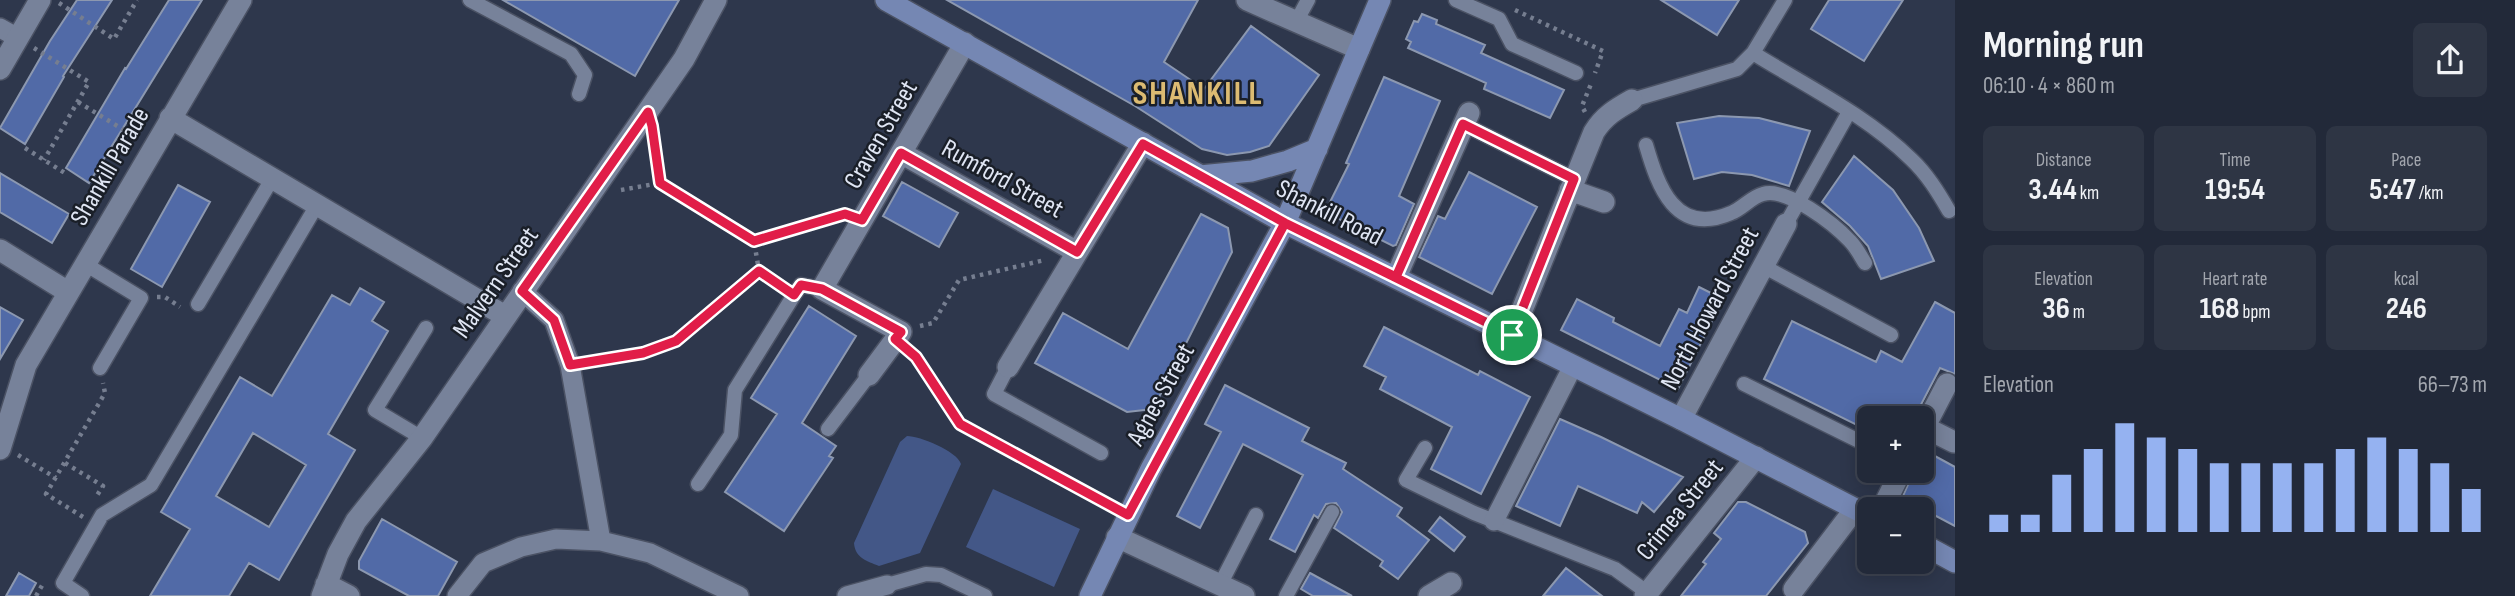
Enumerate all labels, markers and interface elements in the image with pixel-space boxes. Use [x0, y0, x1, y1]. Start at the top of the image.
text: Morning run [1983, 23, 2144, 68]
button: share [2413, 23, 2487, 97]
text: 06:10 · 4 × 860 m [1983, 72, 2115, 100]
district label: SHANKILL [1132, 74, 1264, 114]
street label: Craven Street [838, 75, 925, 194]
street label: Shankill Parade [64, 102, 156, 231]
street label: Rumford Street [936, 133, 1069, 225]
text: Distance [2036, 149, 2092, 172]
text: Time [2219, 149, 2251, 172]
text: Pace [2391, 149, 2421, 172]
text: 3.44 [2028, 172, 2077, 208]
text: 19:54 [2205, 172, 2265, 208]
text: 5:47 [2369, 172, 2416, 208]
street label: Shankill Road [1271, 173, 1388, 253]
text: km [2077, 182, 2099, 205]
text: /km [2416, 182, 2443, 205]
street label: Malvern Street [447, 221, 546, 344]
street label: North Howard Street [1654, 222, 1766, 395]
text: Elevation [2034, 268, 2093, 291]
text: Heart rate [2203, 268, 2267, 291]
text: kcal [2394, 268, 2419, 291]
text: 36 [2042, 291, 2070, 327]
text: 168 [2199, 291, 2240, 327]
text: 246 [2386, 291, 2427, 327]
text: m [2070, 301, 2085, 324]
text: bpm [2240, 301, 2271, 324]
pin [1482, 305, 1542, 365]
icon: arrive [1493, 316, 1531, 354]
street label: Agnes Street [1120, 338, 1202, 452]
text: Elevation [1983, 371, 2054, 399]
text: 66–73 m [2418, 371, 2487, 399]
map controls [1857, 406, 1934, 574]
button: + [1857, 406, 1934, 483]
street label: Crimea Street [1630, 453, 1730, 567]
button: − [1857, 497, 1934, 574]

